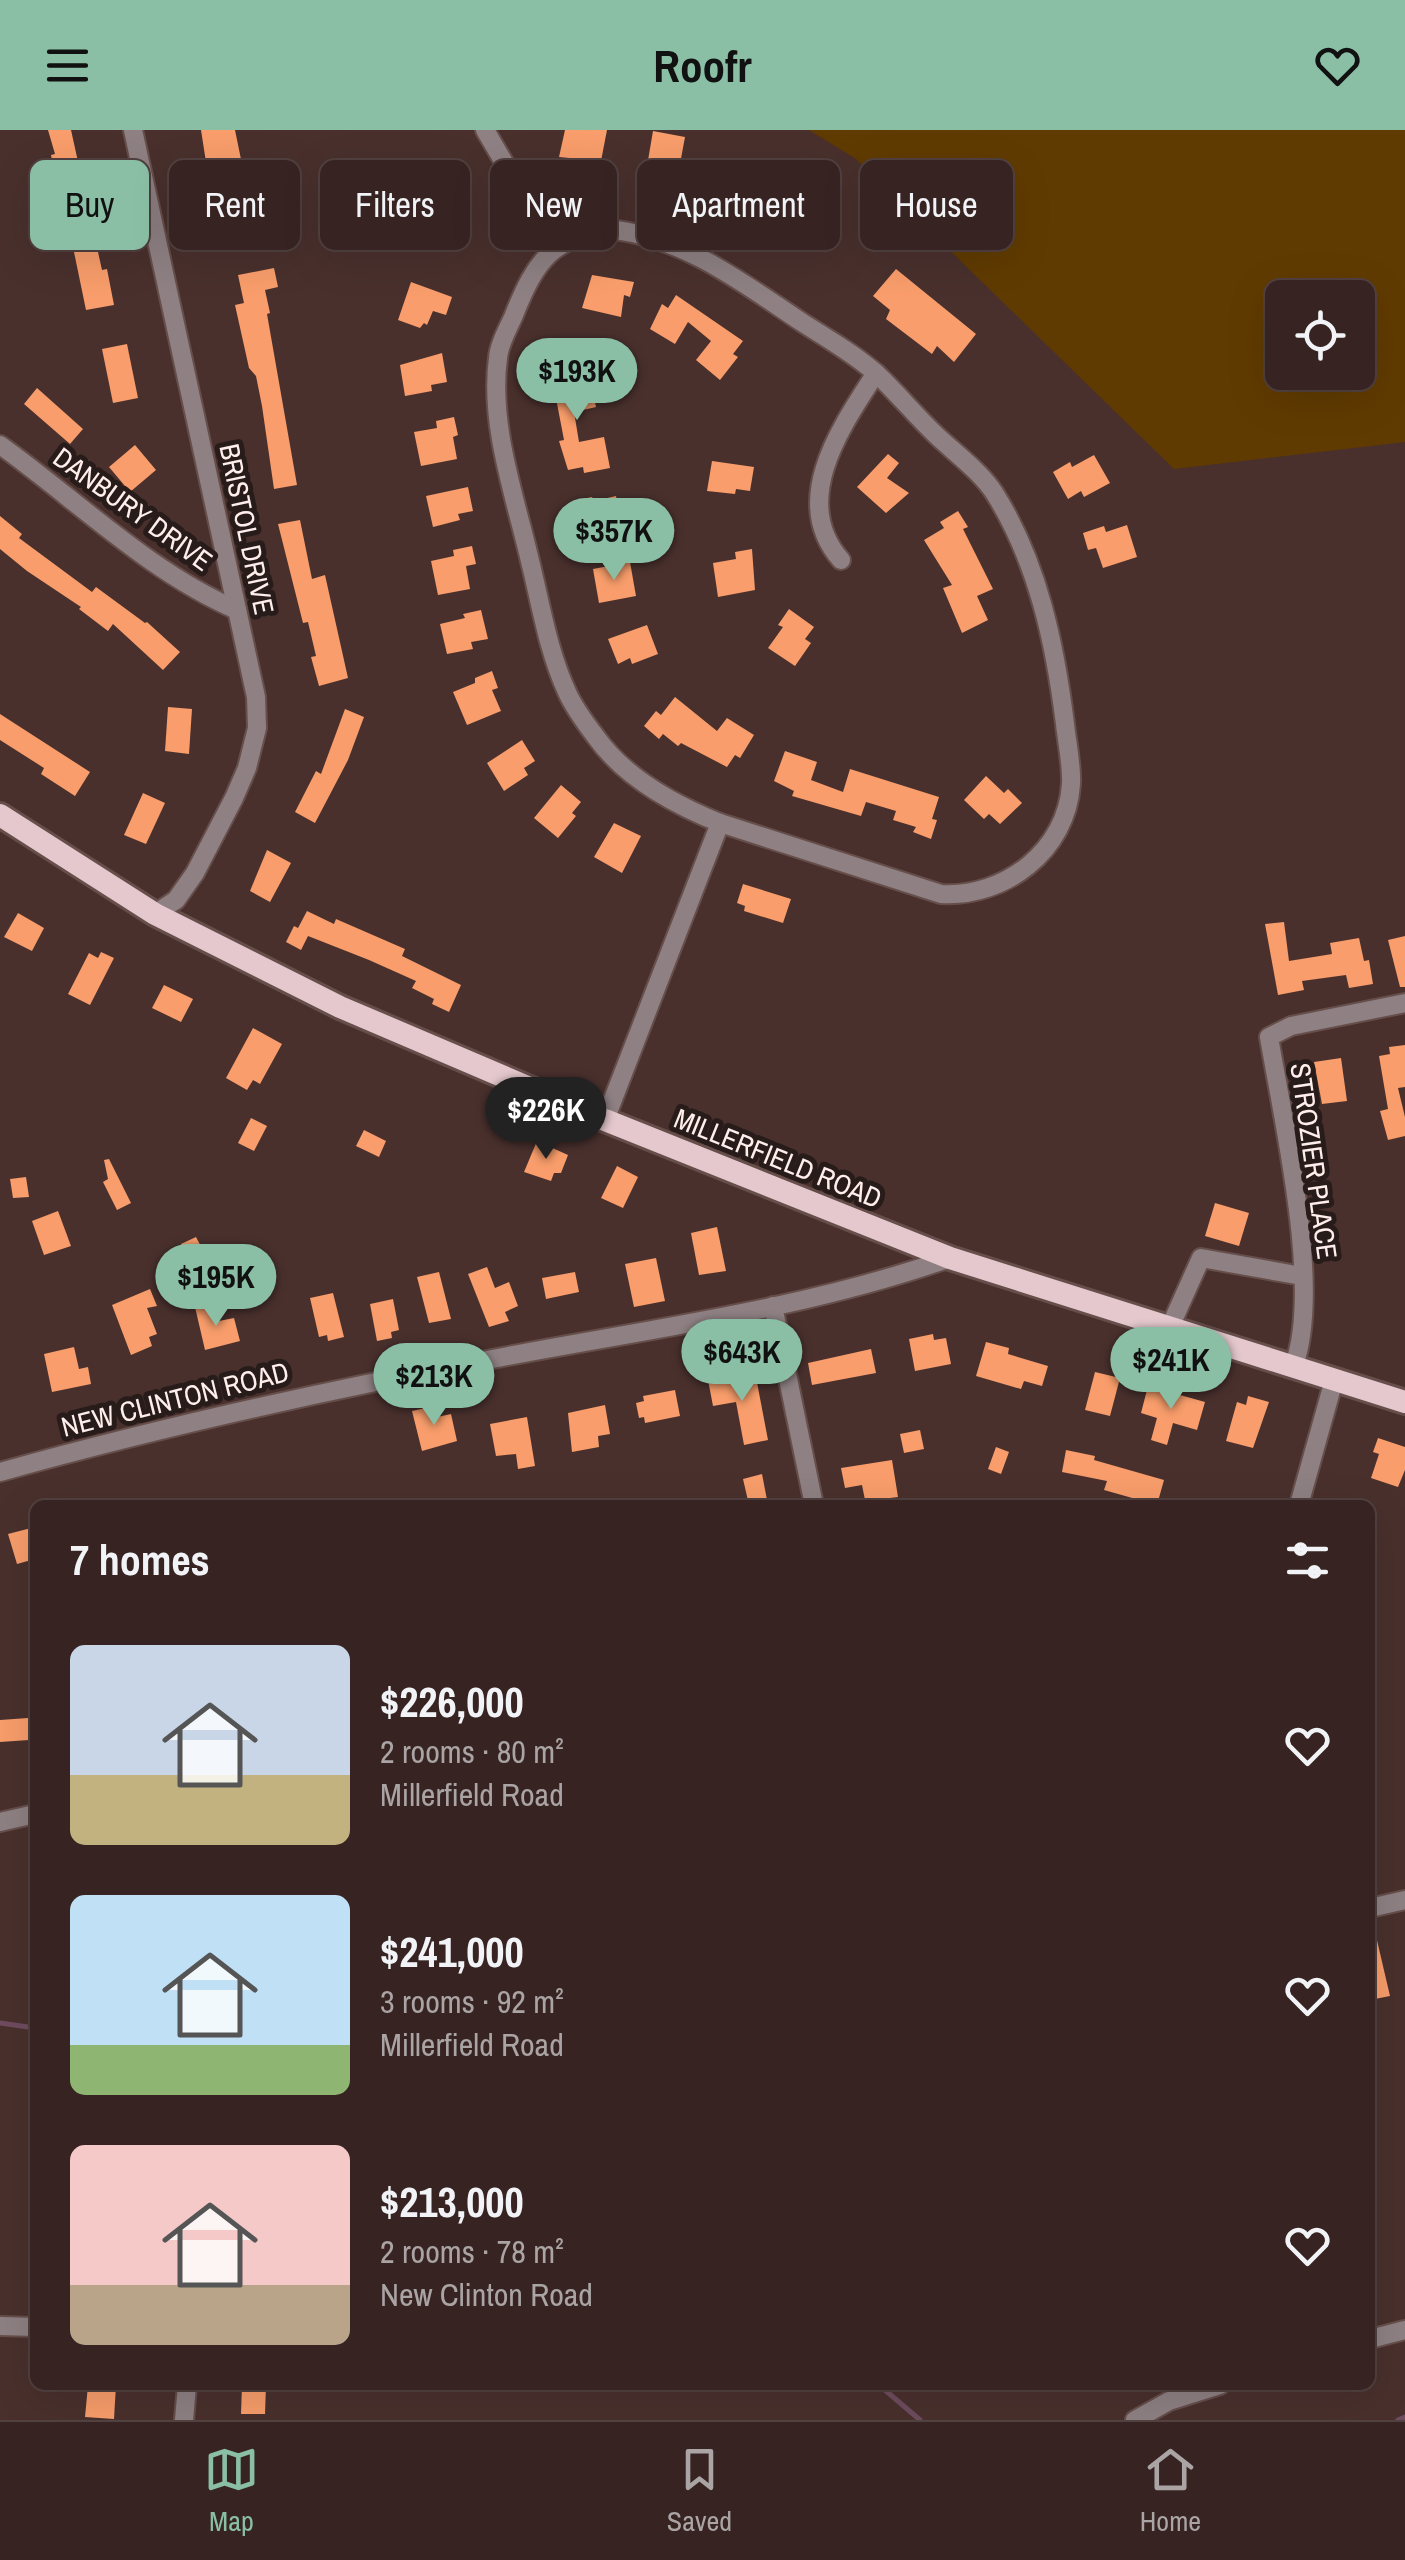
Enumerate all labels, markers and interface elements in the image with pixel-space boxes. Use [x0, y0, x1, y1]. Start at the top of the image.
text: Roofr [653, 35, 752, 96]
icon: menu [40, 38, 95, 93]
icon: heart [1310, 38, 1365, 93]
chip: Buy [30, 160, 149, 250]
chip: Rent [169, 160, 300, 250]
chip: Filters [320, 160, 470, 250]
chip: New [490, 160, 617, 250]
chip: Apartment [637, 160, 840, 250]
chip: House [860, 160, 1013, 250]
map controls [1265, 280, 1375, 390]
button: locate [1265, 280, 1375, 390]
pin: $193K [507, 338, 647, 423]
text: $193K [538, 349, 616, 392]
street label: DANBURY DRIVE [46, 438, 220, 580]
street label: BRISTOL DRIVE [210, 440, 284, 618]
pin: $357K [544, 498, 684, 583]
text: $357K [575, 509, 653, 552]
street label: STROZIER PLACE [1281, 1060, 1347, 1262]
pin: $226K [476, 1077, 616, 1162]
text: $226K [507, 1088, 585, 1131]
street label: MILLERFIELD ROAD [669, 1099, 887, 1217]
pin: $195K [146, 1244, 286, 1329]
text: $195K [177, 1255, 255, 1298]
pin: $643K [672, 1319, 812, 1404]
pin: $241K [1101, 1327, 1241, 1412]
text: $643K [703, 1330, 781, 1373]
text: $241K [1132, 1338, 1210, 1381]
pin: $213K [364, 1343, 504, 1428]
street label: NEW CLINTON ROAD [57, 1352, 293, 1446]
text: $213K [395, 1354, 473, 1397]
text: 7 homes [70, 1532, 210, 1588]
icon: filters [1280, 1533, 1335, 1588]
text: $226,000 [380, 1674, 524, 1730]
icon: home [150, 1685, 270, 1805]
icon: heart [1280, 1718, 1335, 1773]
text: 2 rooms · 80 m² [380, 1730, 564, 1773]
text: Millerfield Road [380, 1773, 564, 1816]
text: $241,000 [380, 1924, 524, 1980]
icon: home [150, 1935, 270, 2055]
icon: heart [1280, 1968, 1335, 2023]
text: 3 rooms · 92 m² [380, 1980, 564, 2023]
text: Millerfield Road [380, 2023, 564, 2066]
text: $213,000 [380, 2174, 524, 2230]
icon: home [150, 2185, 270, 2305]
icon: heart [1280, 2218, 1335, 2273]
text: 2 rooms · 78 m² [380, 2230, 564, 2273]
text: New Clinton Road [380, 2273, 593, 2316]
tab: Map [204, 2442, 259, 2540]
tab: Saved [667, 2442, 732, 2540]
tab: Home [1140, 2442, 1201, 2540]

